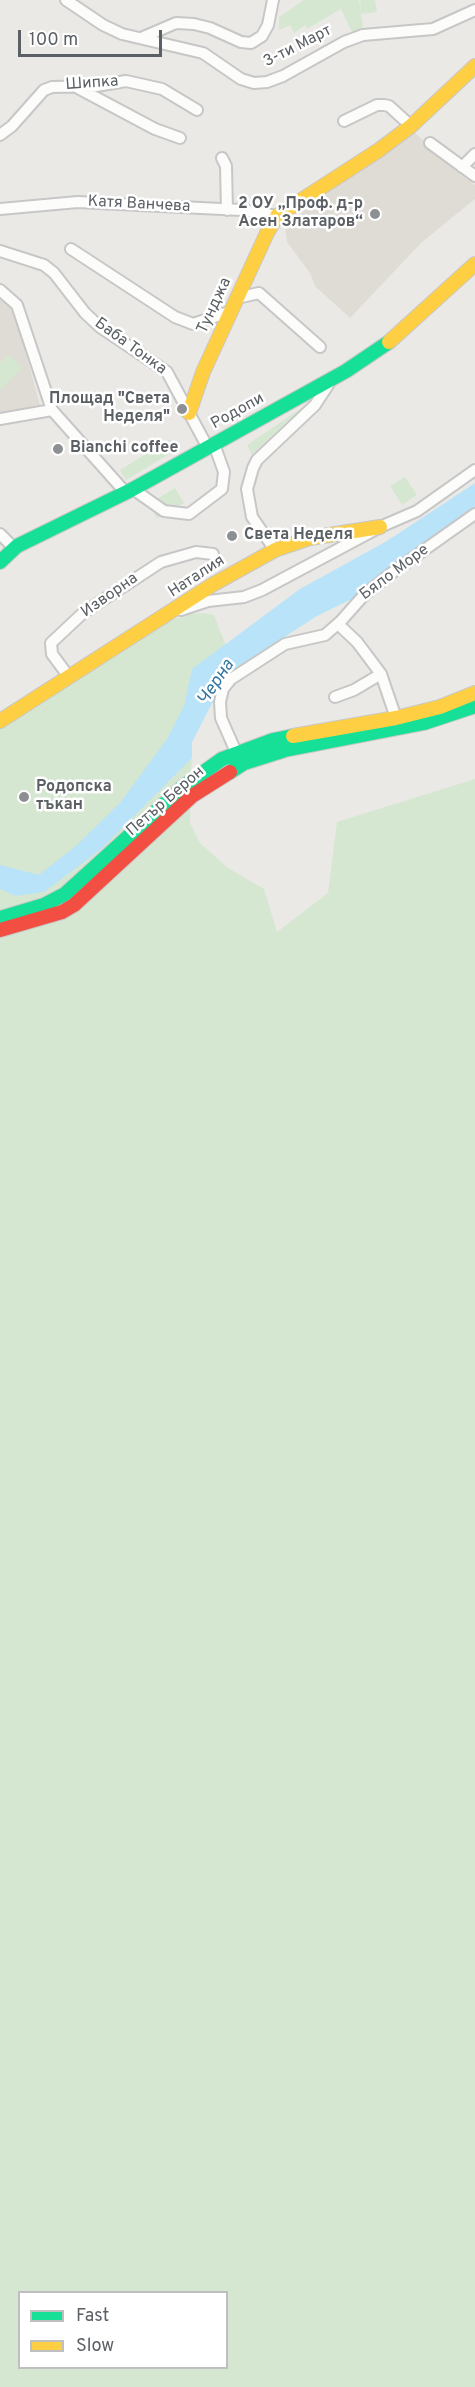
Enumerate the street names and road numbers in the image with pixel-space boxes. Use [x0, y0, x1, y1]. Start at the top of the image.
street label: 3-ти Март [261, 22, 335, 72]
street label: Шипка [65, 73, 119, 95]
street label: Катя Ванчева [87, 193, 191, 217]
street label: Тунджа [194, 275, 236, 337]
street label: Баба Тонка [90, 314, 170, 380]
street label: Родопи [208, 390, 268, 434]
street label: Бяло Море [357, 541, 433, 605]
street label: Наталия [165, 552, 229, 602]
street label: Изворна [78, 570, 142, 622]
street label: Петър Берон [123, 763, 209, 841]

